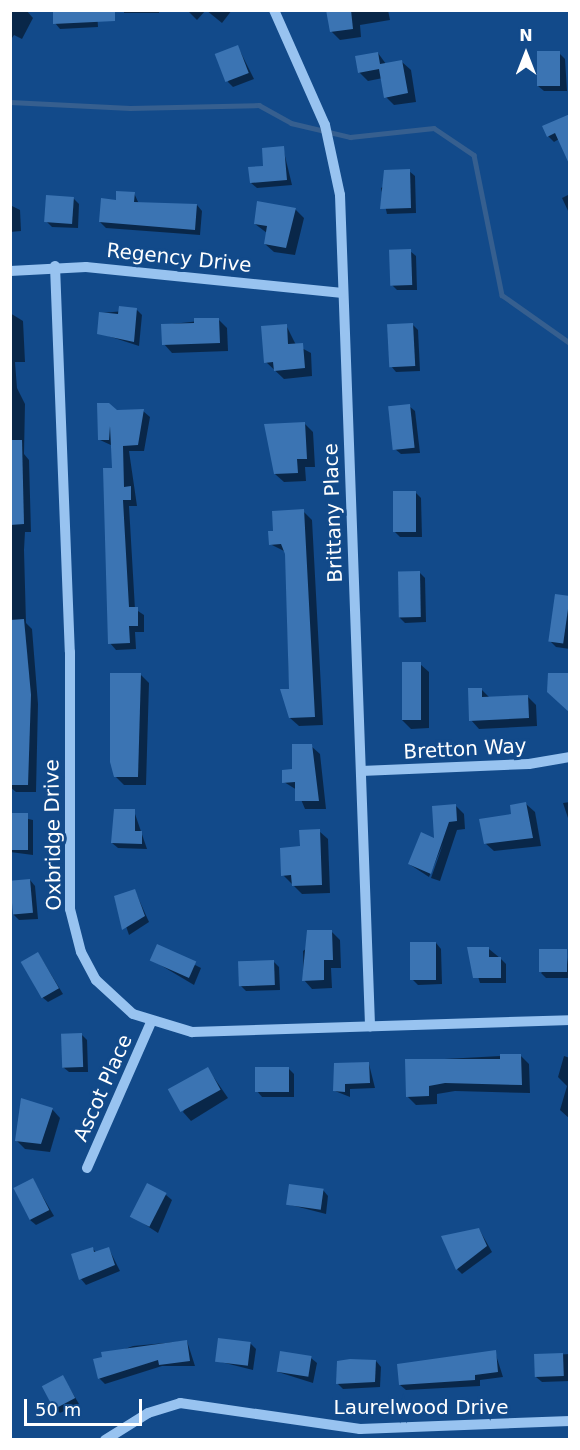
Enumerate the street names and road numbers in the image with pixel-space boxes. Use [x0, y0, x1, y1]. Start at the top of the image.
street label: Regency Drive [105, 238, 253, 278]
street label: Brittany Place [319, 443, 347, 583]
street label: Bretton Way [403, 734, 527, 764]
street label: Oxbridge Drive [40, 759, 66, 911]
street label: Ascot Place [69, 1031, 137, 1145]
street label: Laurelwood Drive [334, 1395, 508, 1419]

